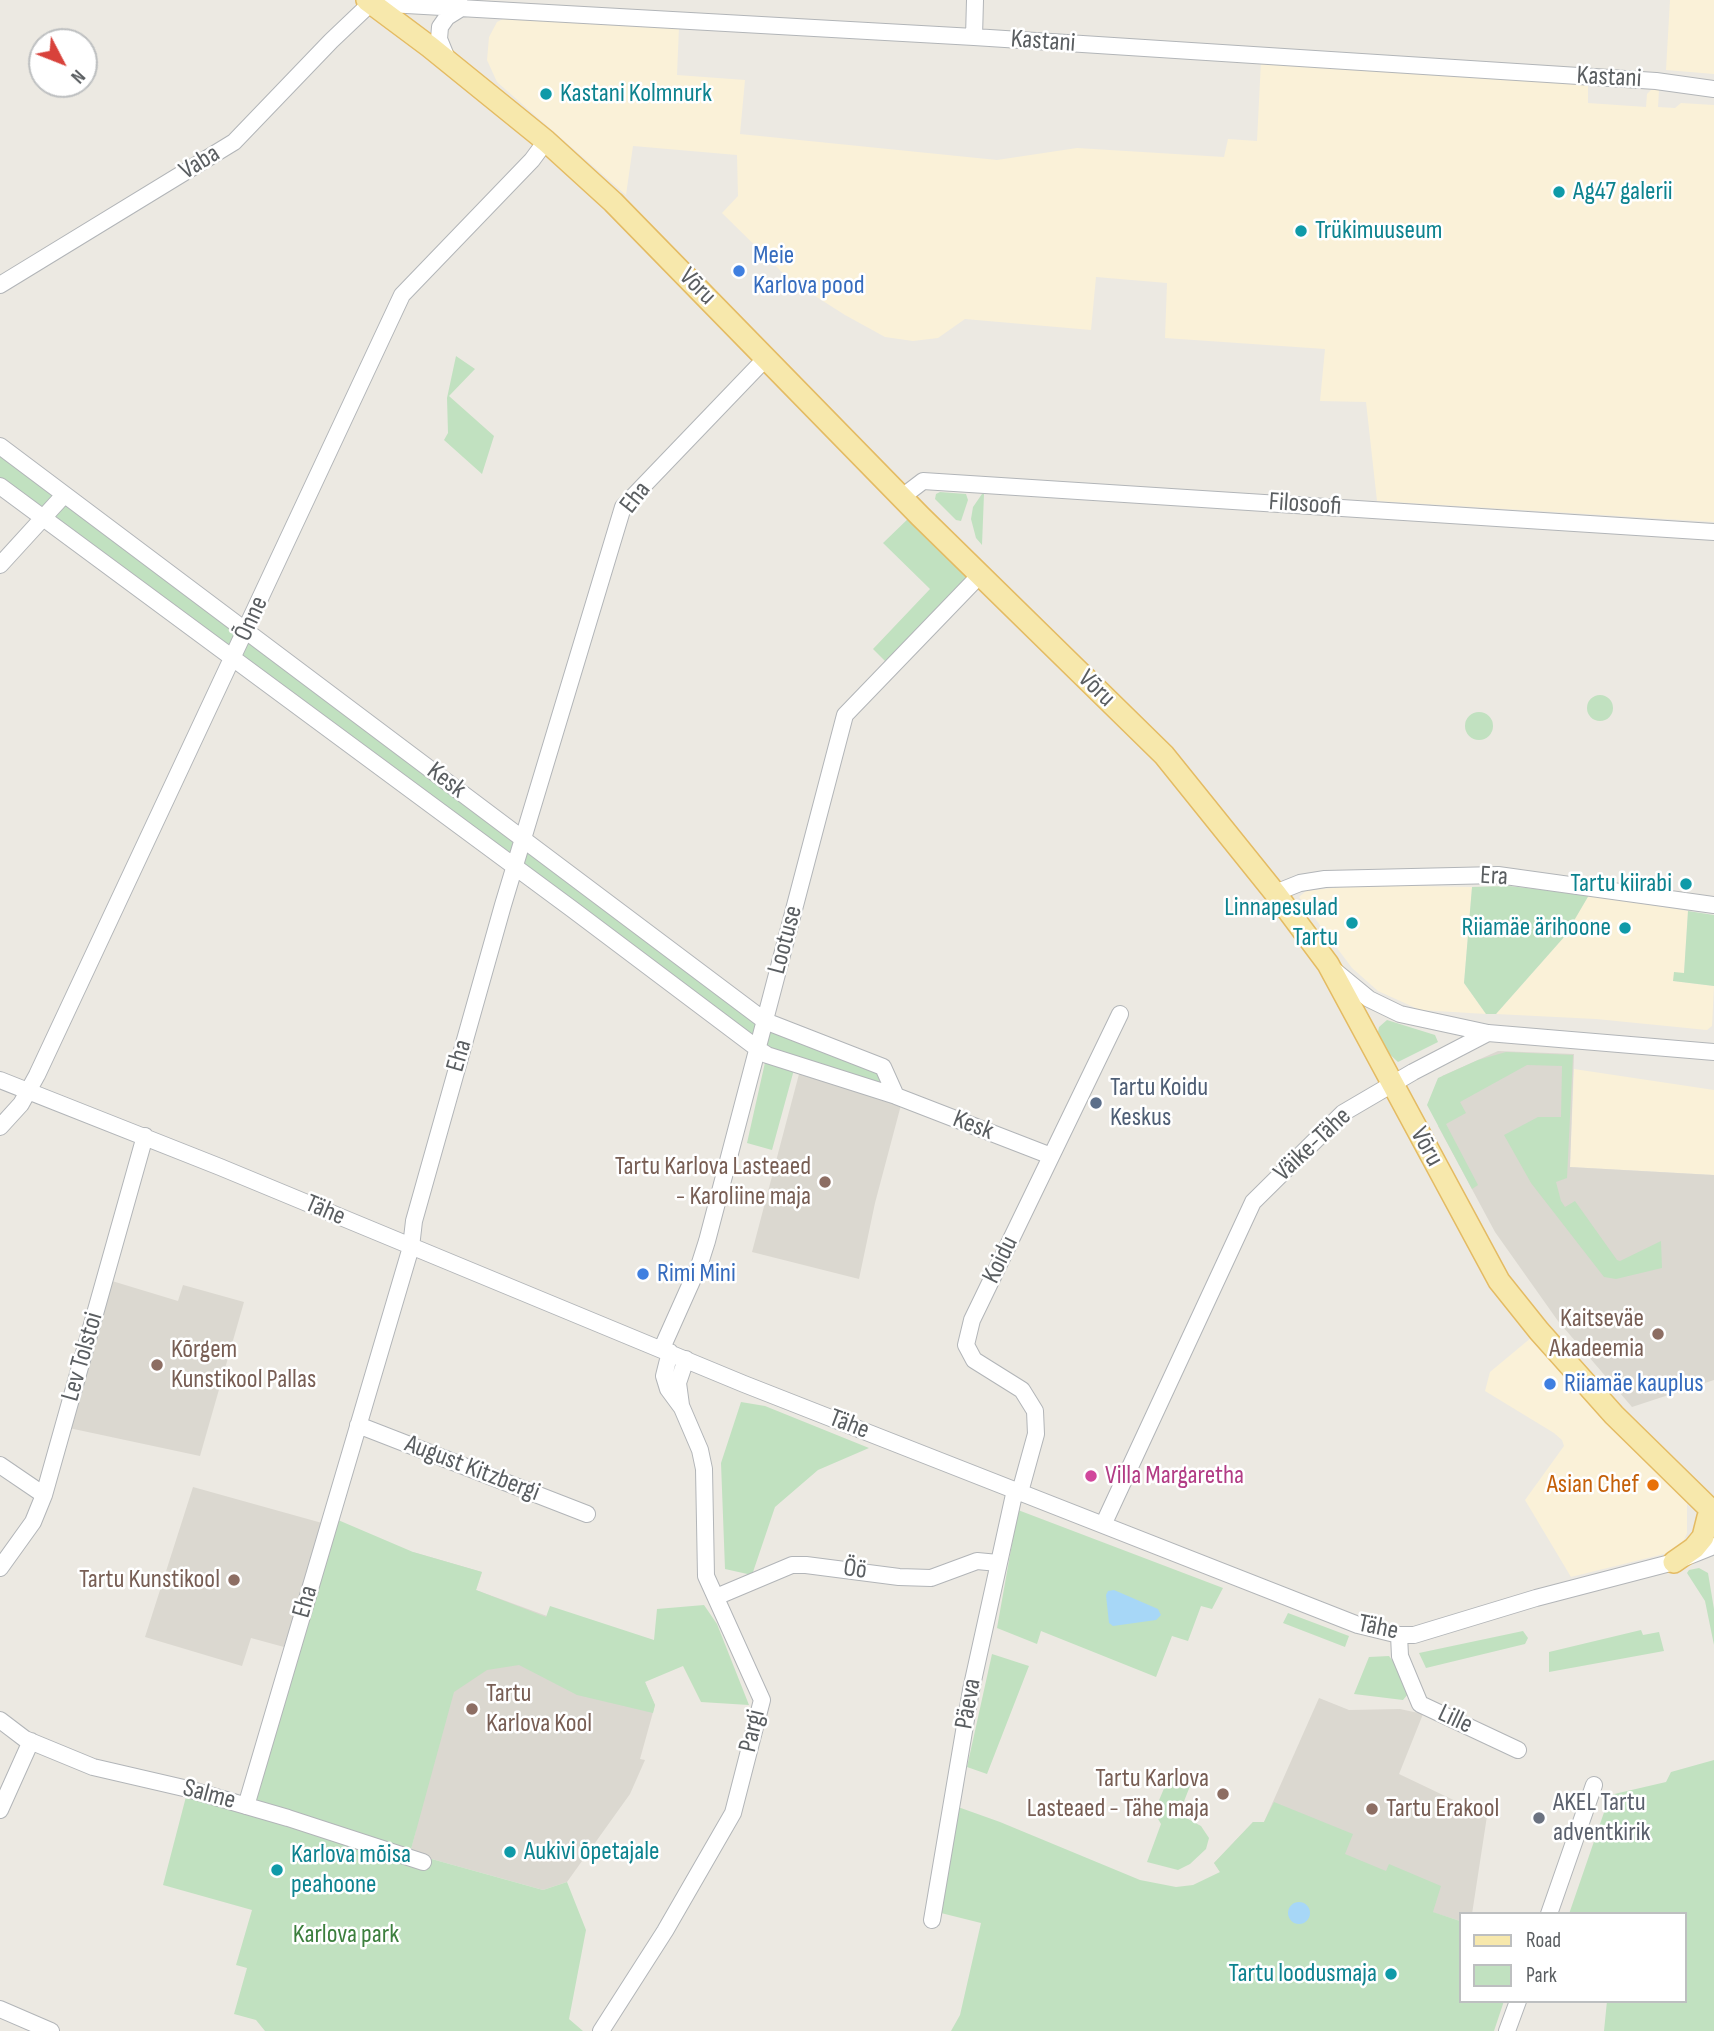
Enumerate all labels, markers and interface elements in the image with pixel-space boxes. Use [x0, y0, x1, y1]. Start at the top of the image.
street label: Kastani [1010, 24, 1076, 60]
north arrow [28, 28, 98, 98]
street label: Kastani [1576, 61, 1642, 95]
text: N [66, 65, 89, 88]
place label: Kastani Kolmnurk [560, 78, 712, 110]
marker: Kastani Kolmnurk [538, 86, 554, 102]
street label: Vaba [174, 139, 226, 187]
place label: Ag47 galerii [1573, 176, 1673, 208]
marker: Ag47 galerii [1551, 184, 1567, 200]
place label: Trükimuuseum [1315, 215, 1443, 247]
marker: Trükimuuseum [1293, 223, 1309, 239]
place label: Meie Karlova pood [753, 240, 865, 302]
street label: Võru [672, 262, 722, 312]
marker: Meie Karlova pood [731, 263, 747, 279]
street label: Eha [614, 476, 658, 520]
street label: Filosoofi [1268, 487, 1342, 523]
street label: Õnne [228, 592, 276, 646]
street label: Võru [1071, 664, 1121, 714]
street label: Kesk [420, 756, 472, 806]
street label: Era [1479, 861, 1509, 893]
place label: Tartu kiirabi [1570, 868, 1672, 900]
marker: Tartu kiirabi [1678, 876, 1694, 892]
place label: Linnapesulad Tartu [1224, 892, 1338, 954]
street label: Lootuse [762, 902, 810, 978]
place label: Riiamäe ärihoone [1461, 912, 1611, 944]
marker: Linnapesulad Tartu [1344, 915, 1360, 931]
marker: Riiamäe ärihoone [1617, 920, 1633, 936]
street label: Eha [441, 1036, 479, 1076]
place label: Tartu Koidu Keskus [1110, 1072, 1208, 1134]
marker: Tartu Koidu Keskus [1088, 1095, 1104, 1111]
street label: Väike-Tähe [1268, 1101, 1358, 1189]
street label: Kesk [948, 1104, 998, 1148]
street label: Võru [1403, 1122, 1449, 1172]
place label: Tartu Karlova Lasteaed - Karoliine maja [615, 1151, 811, 1212]
marker: Tartu Karlova Lasteaed - Karoliine maja [817, 1174, 833, 1190]
street label: Tähe [300, 1189, 350, 1233]
street label: Koidu [976, 1231, 1026, 1289]
place label: Rimi Mini [657, 1258, 736, 1290]
marker: Rimi Mini [635, 1266, 651, 1282]
place label: Kaitseväe Akadeemia [1549, 1303, 1644, 1364]
street label: Lev Tolstoi [55, 1309, 111, 1405]
marker: Kaitseväe Akadeemia [1650, 1326, 1666, 1342]
place label: Kõrgem Kunstikool Pallas [171, 1334, 316, 1396]
marker: Kõrgem Kunstikool Pallas [149, 1357, 165, 1373]
place label: Riiamäe kauplus [1564, 1368, 1704, 1400]
marker: Riiamäe kauplus [1542, 1376, 1558, 1392]
street label: Tähe [825, 1403, 873, 1447]
street label: August Kitzbergi [400, 1429, 544, 1509]
place label: Villa Margaretha [1105, 1460, 1244, 1492]
marker: Villa Margaretha [1083, 1468, 1099, 1484]
place label: Asian Chef [1547, 1469, 1639, 1501]
marker: Asian Chef [1645, 1477, 1661, 1493]
street label: Öö [841, 1553, 869, 1587]
place label: Tartu Kunstikool [79, 1564, 220, 1596]
marker: Tartu Kunstikool [226, 1572, 242, 1588]
street label: Eha [287, 1582, 325, 1622]
street label: Tähe [1355, 1609, 1401, 1647]
street label: Päeva [949, 1676, 989, 1732]
place label: Tartu Karlova Kool [486, 1678, 592, 1740]
street label: Lille [1433, 1699, 1477, 1741]
marker: Tartu Karlova Kool [464, 1701, 480, 1717]
street label: Pargi [733, 1707, 773, 1755]
place label: Tartu Karlova Lasteaed - Tähe maja [1027, 1763, 1209, 1824]
street label: Salme [179, 1773, 239, 1817]
marker: Tartu Karlova Lasteaed - Tähe maja [1215, 1786, 1231, 1802]
place label: AKEL Tartu adventkirik [1553, 1787, 1650, 1848]
place label: Tartu Erakool [1386, 1793, 1499, 1825]
marker: Tartu Erakool [1364, 1801, 1380, 1817]
marker: AKEL Tartu adventkirik [1531, 1810, 1547, 1826]
place label: Aukivi õpetajale [524, 1836, 659, 1868]
place label: Karlova mõisa peahoone [291, 1839, 411, 1900]
marker: Aukivi õpetajale [502, 1844, 518, 1860]
marker: Karlova mõisa peahoone [269, 1862, 285, 1878]
legend [1458, 1912, 1686, 2003]
park label: Karlova park [293, 1919, 399, 1951]
text: Road [1526, 1928, 1561, 1953]
place label: Tartu loodusmaja [1229, 1958, 1377, 1990]
text: Park [1526, 1963, 1557, 1988]
marker: Tartu loodusmaja [1383, 1966, 1399, 1982]

